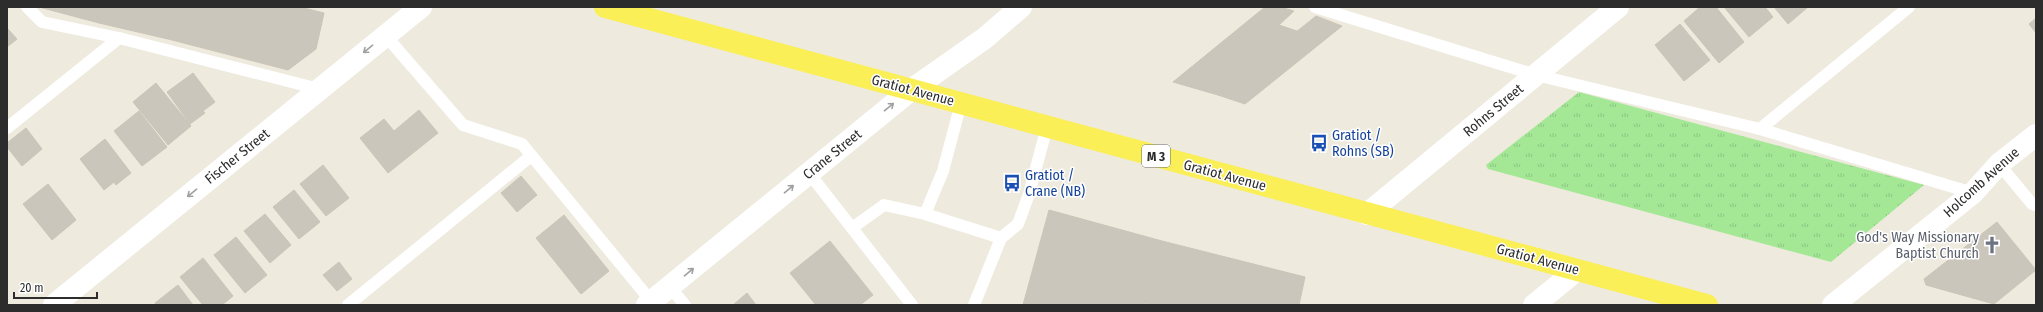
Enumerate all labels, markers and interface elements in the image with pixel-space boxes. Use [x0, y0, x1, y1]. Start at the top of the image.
one-way arrow [363, 44, 374, 53]
street label: Gratiot Avenue [870, 71, 956, 110]
street label: Rohns Street [1460, 80, 1527, 140]
one-way arrow [884, 103, 895, 112]
street label: Fischer Street [202, 125, 273, 188]
street label: Crane Street [800, 125, 865, 183]
place label: Gratiot / Rohns (SB) [1332, 127, 1394, 160]
bus stop icon: Gratiot / Rohns (SB) [1309, 133, 1329, 153]
street label: Holcomb Avenue [1940, 144, 2023, 221]
road number: M 3 [1142, 145, 1170, 167]
street label: Gratiot Avenue [1182, 156, 1268, 195]
place label: Gratiot / Crane (NB) [1025, 167, 1085, 200]
bus stop icon: Gratiot / Crane (NB) [1002, 173, 1022, 193]
one-way arrow [783, 185, 794, 194]
one-way arrow [186, 188, 197, 197]
place label: God's Way Missionary Baptist Church [1856, 229, 1980, 262]
church icon: God's Way Missionary Baptist Church [1982, 235, 2002, 255]
street label: Gratiot Avenue [1495, 240, 1581, 279]
one-way arrow [683, 268, 694, 277]
scale bar [14, 274, 97, 300]
text: 20 m [20, 281, 44, 295]

